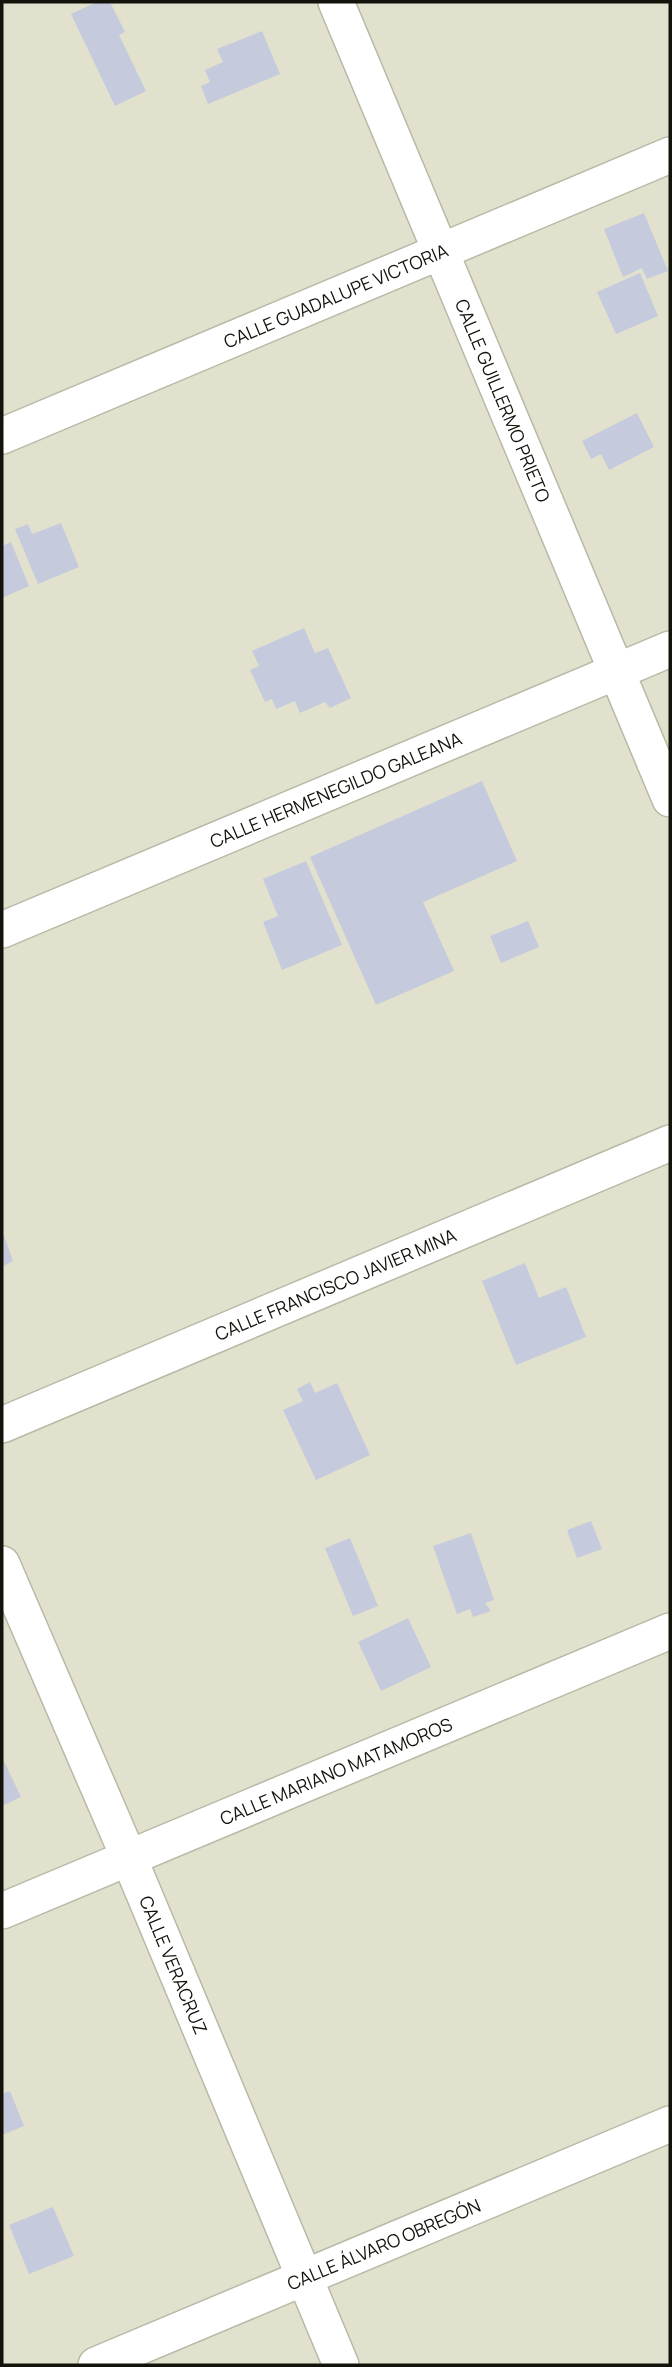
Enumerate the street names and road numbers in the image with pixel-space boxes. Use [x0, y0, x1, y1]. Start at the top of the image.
street label: CALLE GUADALUPE VICTORIA [220, 238, 452, 353]
street label: CALLE GUILLERMO PRIETO [450, 295, 556, 506]
street label: CALLE HERMENEGILDO GALEANA [206, 726, 466, 853]
street label: CALLE FRANCISCO JAVIER MINA [211, 1222, 460, 1346]
street label: CALLE MARIANO MATAMOROS [216, 1712, 456, 1830]
street label: CALLE VERACRUZ [134, 1892, 213, 2038]
street label: CALLE ÁLVARO OBREGÓN [283, 2193, 484, 2295]

